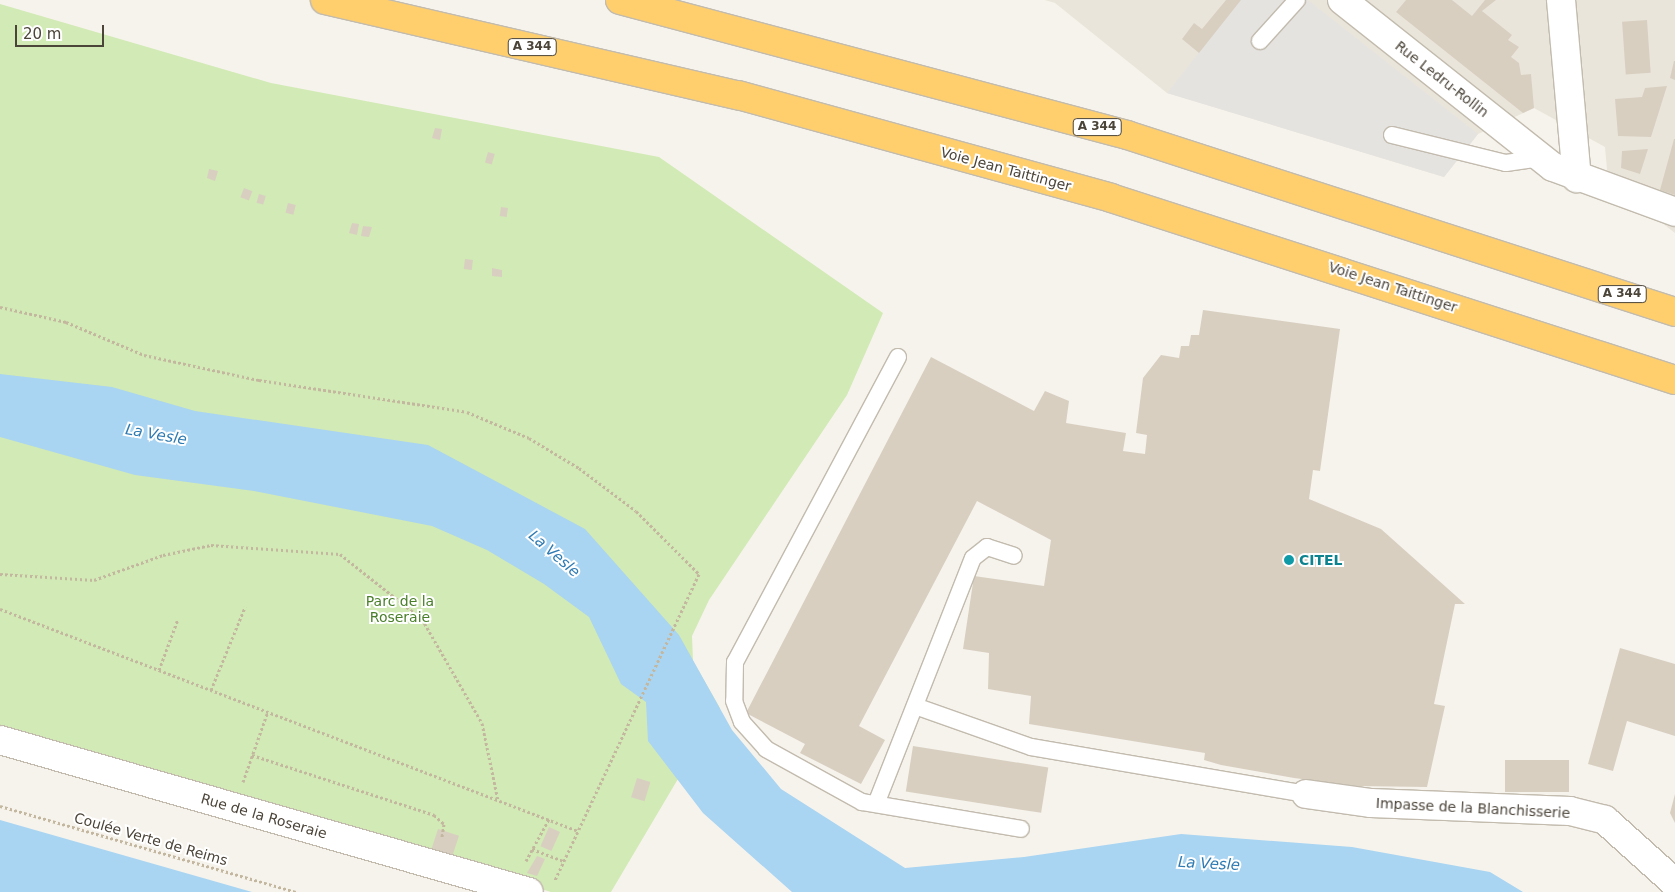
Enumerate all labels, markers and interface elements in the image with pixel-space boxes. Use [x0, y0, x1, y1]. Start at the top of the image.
scale bar [18, 15, 106, 47]
text: 20 m [23, 25, 61, 43]
street label: Rue Ledru-Rollin [1392, 37, 1492, 121]
road number: A 344 [507, 38, 557, 56]
road number: A 344 [1072, 118, 1122, 136]
street label: Voie Jean Taittinger [939, 143, 1073, 195]
street label: Voie Jean Taittinger [1327, 258, 1459, 316]
road number: A 344 [1597, 284, 1647, 304]
water label: La Vesle [124, 421, 188, 449]
water label: La Vesle [525, 527, 583, 581]
place label: CITEL [1299, 552, 1343, 568]
marker: CITEL [1283, 554, 1295, 566]
park label: Parc de la Roseraie [366, 593, 434, 626]
street label: Rue de la Roseraie [199, 790, 329, 842]
street label: Impasse de la Blanchisserie [1375, 795, 1571, 821]
street label: Coulée Verte de Reims [72, 809, 230, 869]
water label: La Vesle [1178, 853, 1240, 875]

